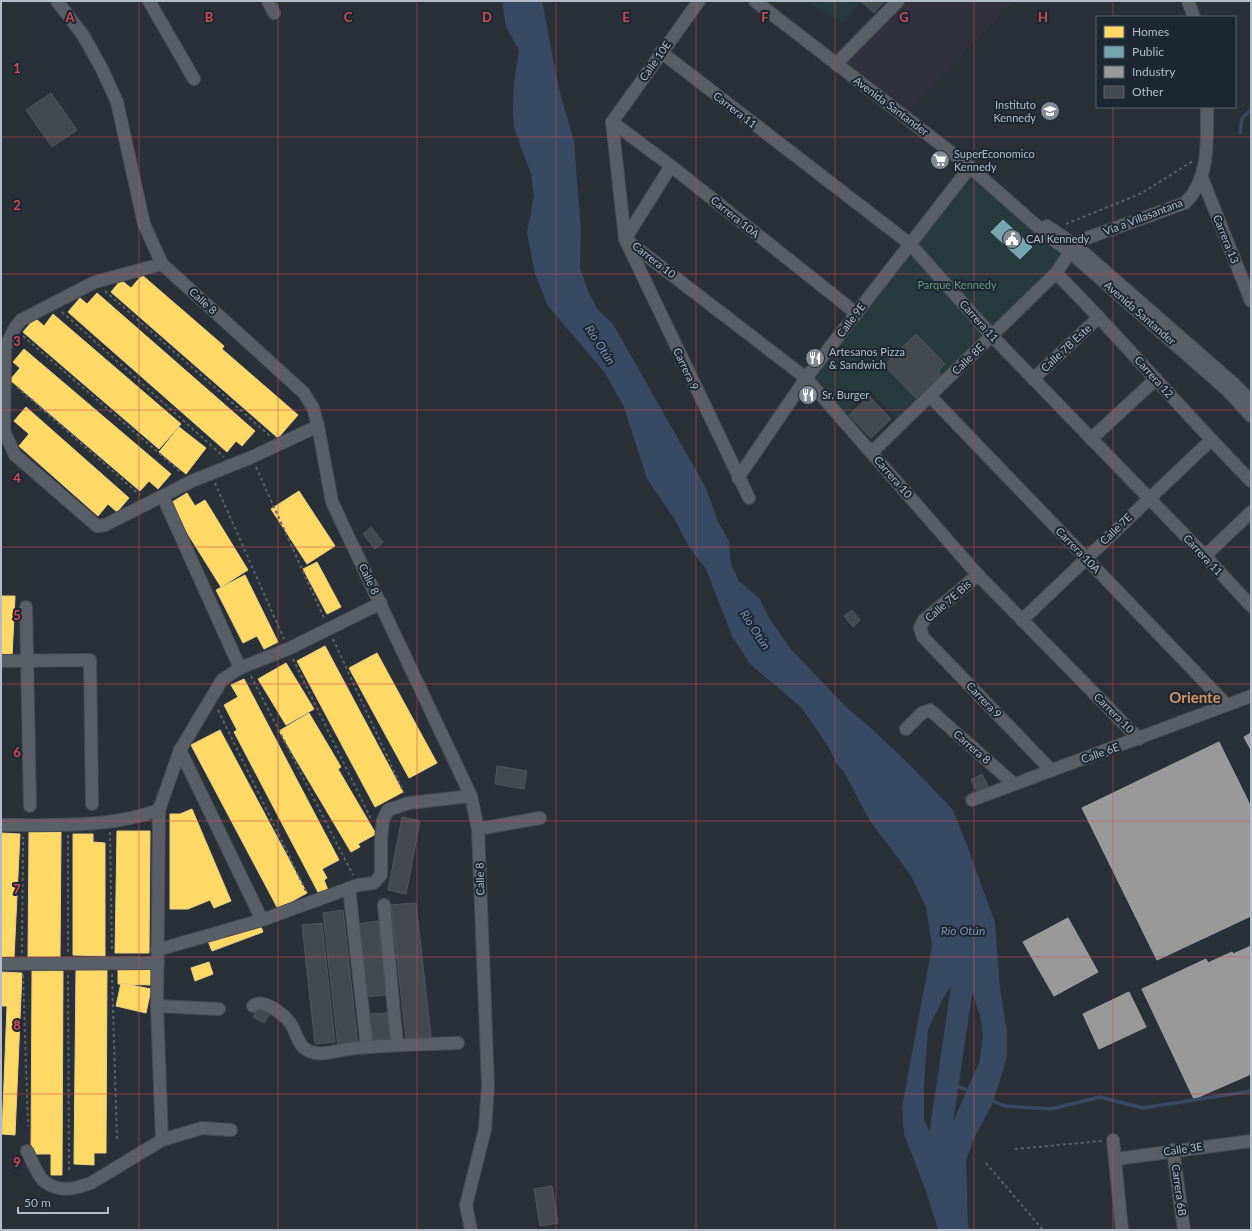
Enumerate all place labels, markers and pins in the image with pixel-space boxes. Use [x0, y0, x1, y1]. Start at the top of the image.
place label: Instituto Kennedy [993, 98, 1036, 124]
school or university icon: Instituto Kennedy [1039, 100, 1061, 122]
place label: SuperEconomico Kennedy [954, 147, 1035, 173]
supermarket icon: SuperEconomico Kennedy [929, 149, 951, 171]
public building icon: CAI Kennedy [1001, 228, 1023, 250]
place label: CAI Kennedy [1026, 232, 1090, 245]
place label: Artesanos Pizza & Sandwich [829, 345, 905, 371]
restaurant icon: Artesanos Pizza & Sandwich [804, 347, 826, 369]
restaurant icon: Sr. Burger [797, 384, 819, 406]
place label: Sr. Burger [822, 388, 869, 401]

